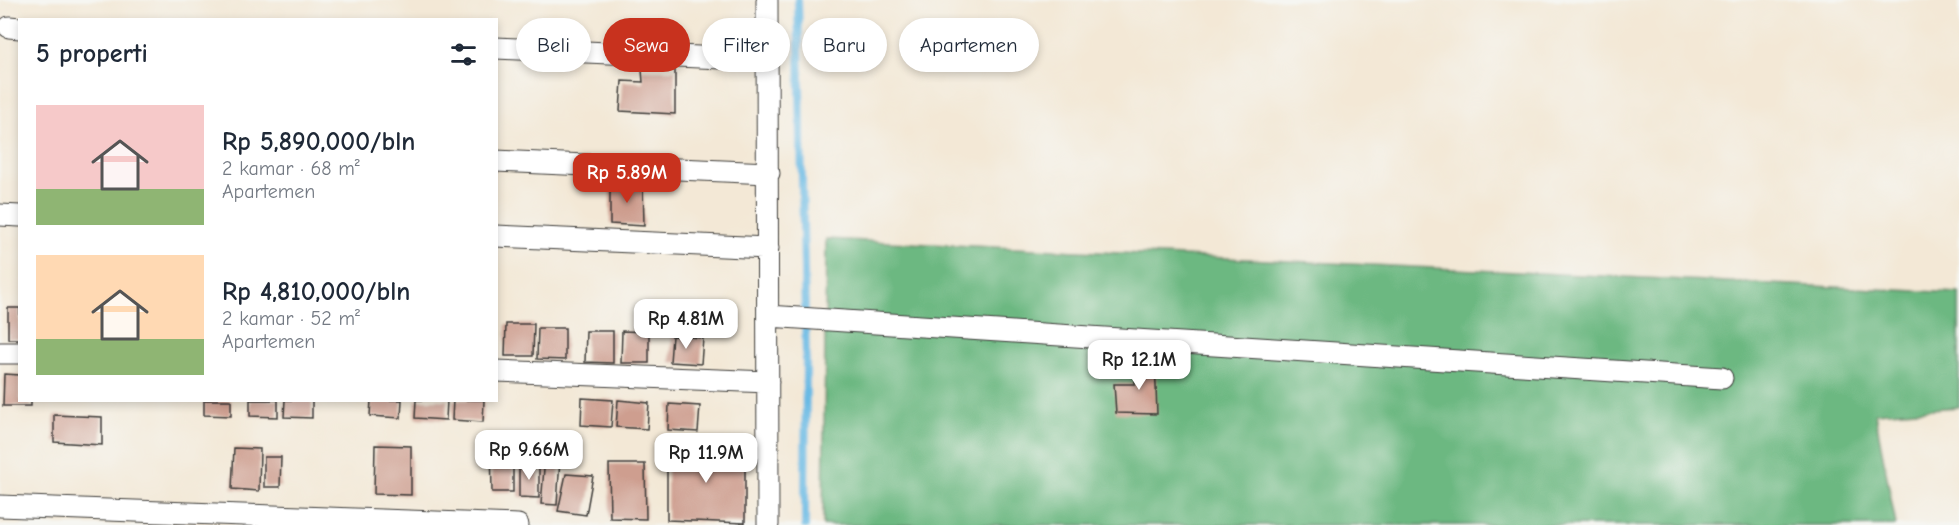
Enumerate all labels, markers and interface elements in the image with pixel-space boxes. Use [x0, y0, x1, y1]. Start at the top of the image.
chip: Beli [516, 18, 591, 72]
chip: Sewa [603, 18, 690, 72]
chip: Filter [702, 18, 790, 72]
chip: Baru [802, 18, 887, 72]
chip: Apartemen [899, 18, 1039, 72]
icon: filters [447, 38, 480, 71]
text: 5 properti [36, 39, 148, 69]
text: Rp 5,890,000/bln [222, 127, 415, 157]
icon: home [84, 129, 156, 201]
pin: Rp 5.89M [565, 153, 689, 204]
text: 2 kamar · 68 m² [222, 157, 360, 180]
text: Rp 5.89M [587, 161, 667, 184]
text: Apartemen [222, 180, 315, 203]
text: Rp 4,810,000/bln [222, 277, 410, 307]
icon: home [84, 279, 156, 351]
pin: Rp 4.81M [624, 299, 748, 350]
text: 2 kamar · 52 m² [222, 307, 360, 330]
text: Rp 4.81M [648, 307, 724, 330]
text: Apartemen [222, 330, 315, 353]
pin: Rp 12.1M [1077, 340, 1201, 391]
text: Rp 12.1M [1102, 348, 1176, 371]
pin: Rp 9.66M [467, 430, 591, 481]
pin: Rp 11.9M [644, 433, 768, 484]
text: Rp 9.66M [489, 438, 569, 461]
text: Rp 11.9M [668, 441, 744, 464]

